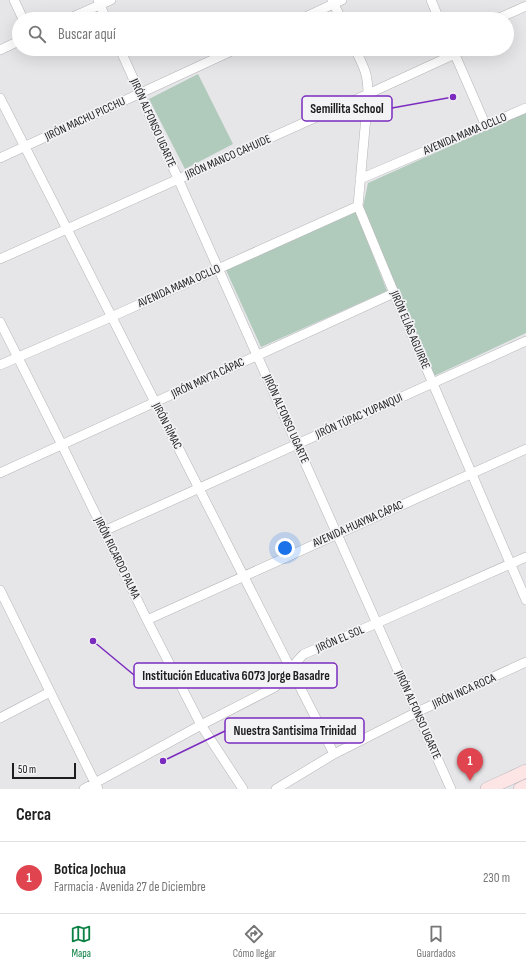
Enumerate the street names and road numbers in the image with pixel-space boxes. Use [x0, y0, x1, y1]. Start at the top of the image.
street label: JIRÓN ALFONSO UGARTE [126, 75, 179, 170]
street label: JIRÓN MACHU PICCHU [41, 94, 128, 145]
street label: AVENIDA MAMA OCLLO [420, 110, 509, 159]
street label: JIRÓN MANCO CAHUIDE [182, 131, 273, 183]
street label: AVENIDA MAMA OCLLO [134, 261, 223, 311]
street label: JIRÓN ELÍAS AGUIRRE [386, 288, 433, 372]
street label: JIRÓN MAYTA CÁPAC [168, 354, 247, 402]
street label: JIRÓN ALFONSO UGARTE [259, 371, 312, 466]
street label: JIRÓN TÚPAC YUPANQUI [312, 390, 405, 442]
street label: JIRÓN RÍMAC [148, 399, 185, 452]
street label: AVENIDA HUAYNA CÁPAC [309, 497, 406, 551]
street label: JIRÓN RICARDO PALMA [90, 514, 144, 602]
street label: JIRÓN EL SOL [313, 622, 367, 656]
street label: JIRÓN ALFONSO UGARTE [391, 667, 444, 762]
street label: JIRÓN INCA ROCA [429, 670, 499, 712]

